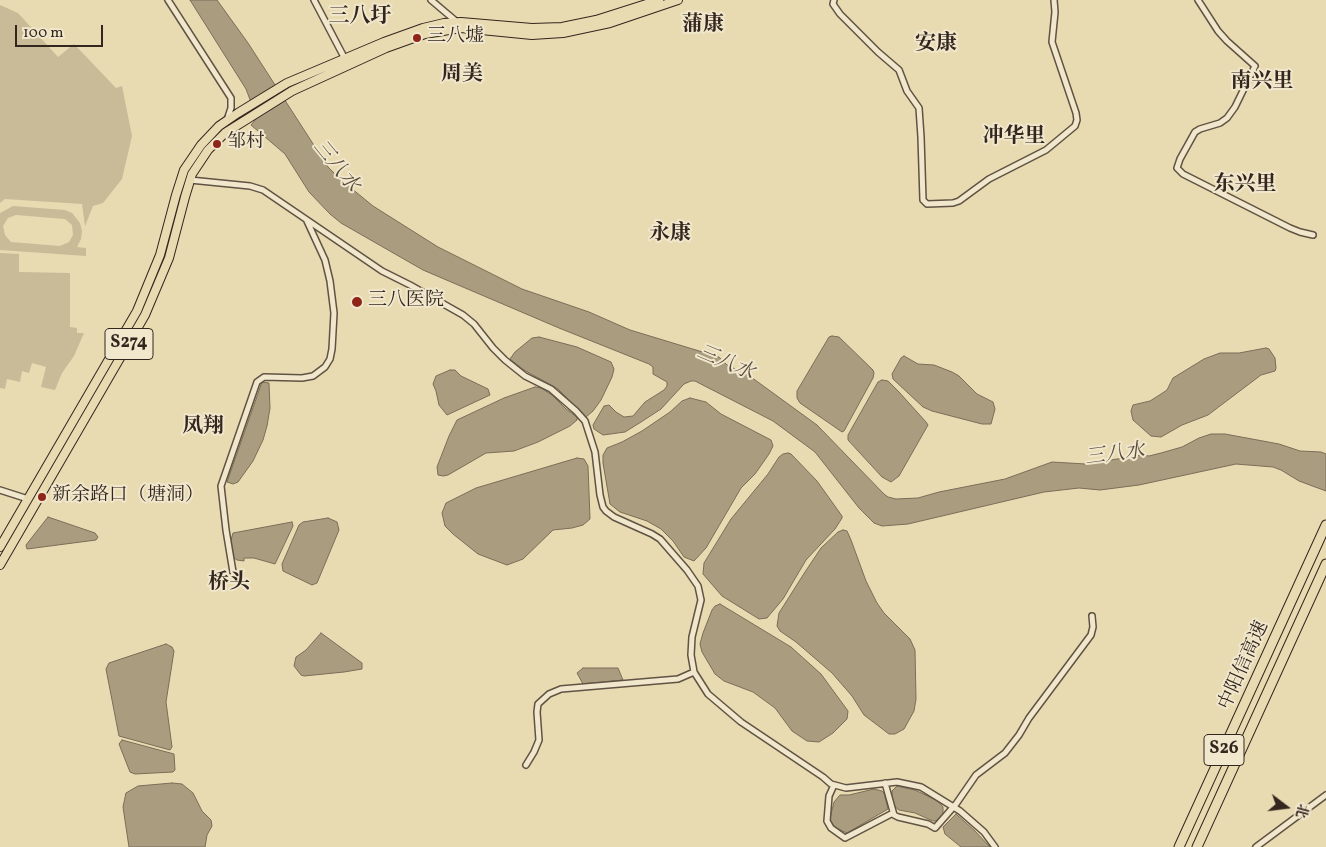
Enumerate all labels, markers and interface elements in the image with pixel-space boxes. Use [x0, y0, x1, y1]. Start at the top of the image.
district label: 三八圩 [329, 5, 391, 31]
district label: 蒲康 [682, 13, 724, 39]
scale bar [18, 15, 105, 47]
text: 100 m [23, 23, 63, 44]
place label: 三八墟 [427, 27, 484, 49]
marker: 三八墟 [411, 32, 423, 44]
district label: 安康 [915, 32, 957, 58]
district label: 周美 [441, 63, 483, 89]
district label: 南兴里 [1231, 70, 1293, 96]
district label: 冲华里 [983, 125, 1045, 151]
place label: 邹村 [227, 133, 265, 155]
water label: 三八水 [307, 136, 363, 198]
marker: 邹村 [211, 138, 223, 150]
district label: 东兴里 [1214, 173, 1276, 199]
district label: 永康 [649, 222, 691, 248]
place label: 三八医院 [368, 291, 444, 313]
marker: 三八医院 [350, 295, 364, 309]
road number: S274 [105, 328, 153, 359]
water label: 三八水 [693, 341, 757, 387]
district label: 凤翔 [182, 415, 224, 441]
water label: 三八水 [1084, 440, 1146, 472]
place label: 新余路口（塘洞） [52, 486, 204, 508]
marker: 新余路口（塘洞） [36, 491, 48, 503]
district label: 桥头 [208, 571, 250, 597]
street label: 中阳信高速 [1215, 618, 1275, 714]
road number: S26 [1204, 734, 1244, 766]
north arrow [1261, 782, 1311, 832]
text: 北 [1290, 802, 1312, 820]

